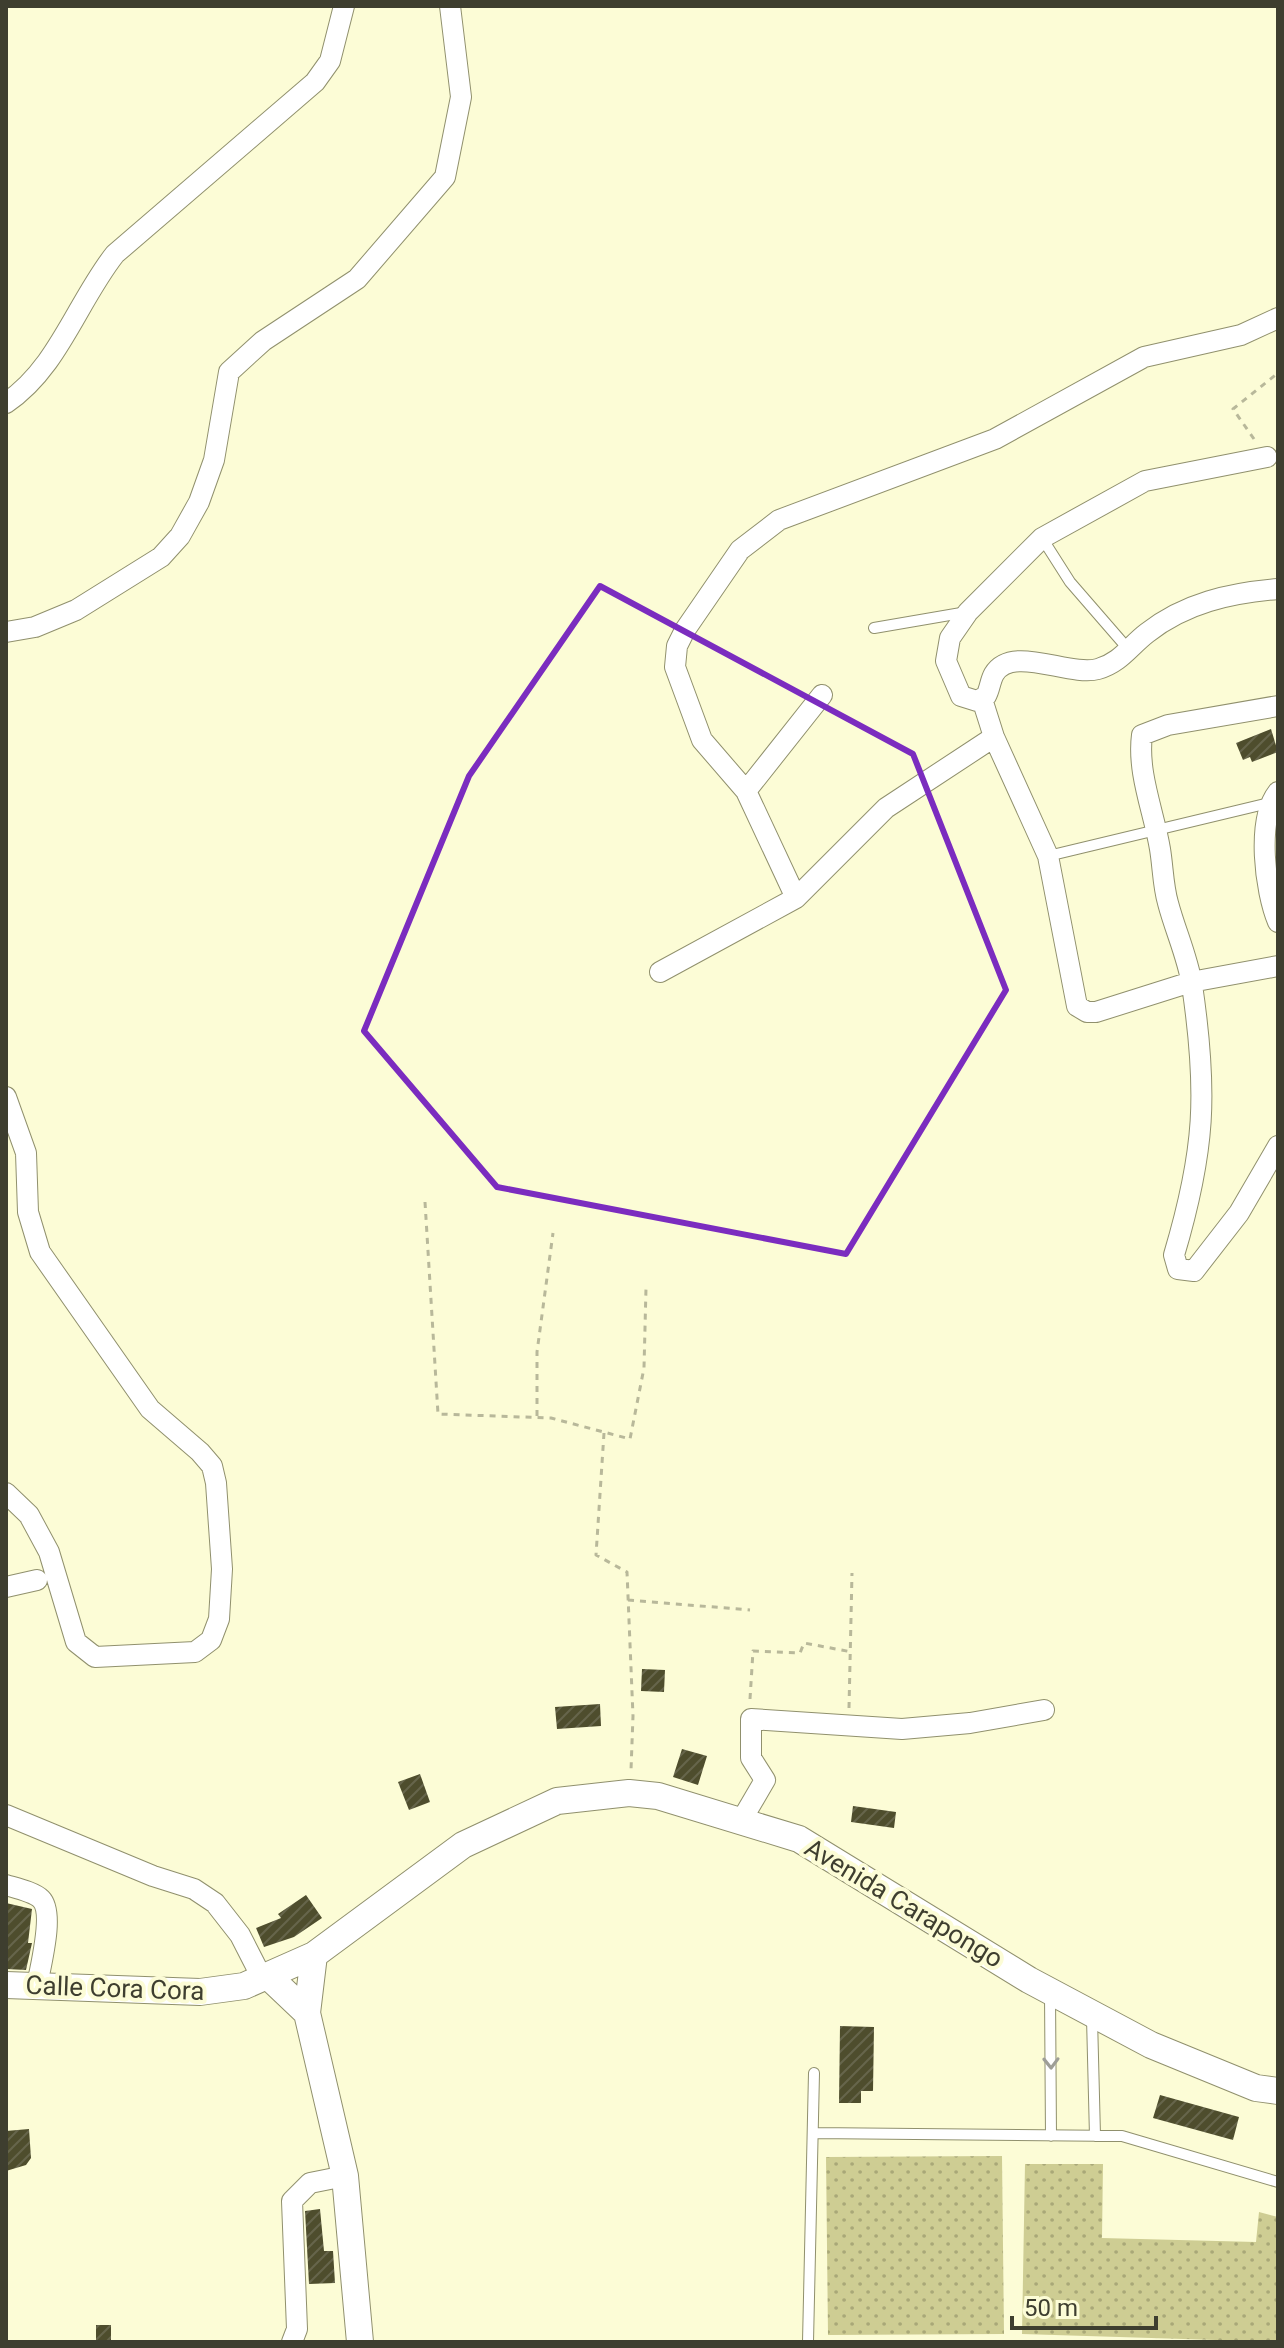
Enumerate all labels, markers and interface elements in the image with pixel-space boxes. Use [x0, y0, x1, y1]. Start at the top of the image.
street label: Avenida Carapongo [800, 1832, 1008, 1974]
street label: Calle Cora Cora [25, 1970, 205, 2006]
one-way arrow [1042, 2057, 1060, 2070]
scale bar [1012, 2280, 1156, 2330]
text: 50 m [1024, 2294, 1078, 2322]

